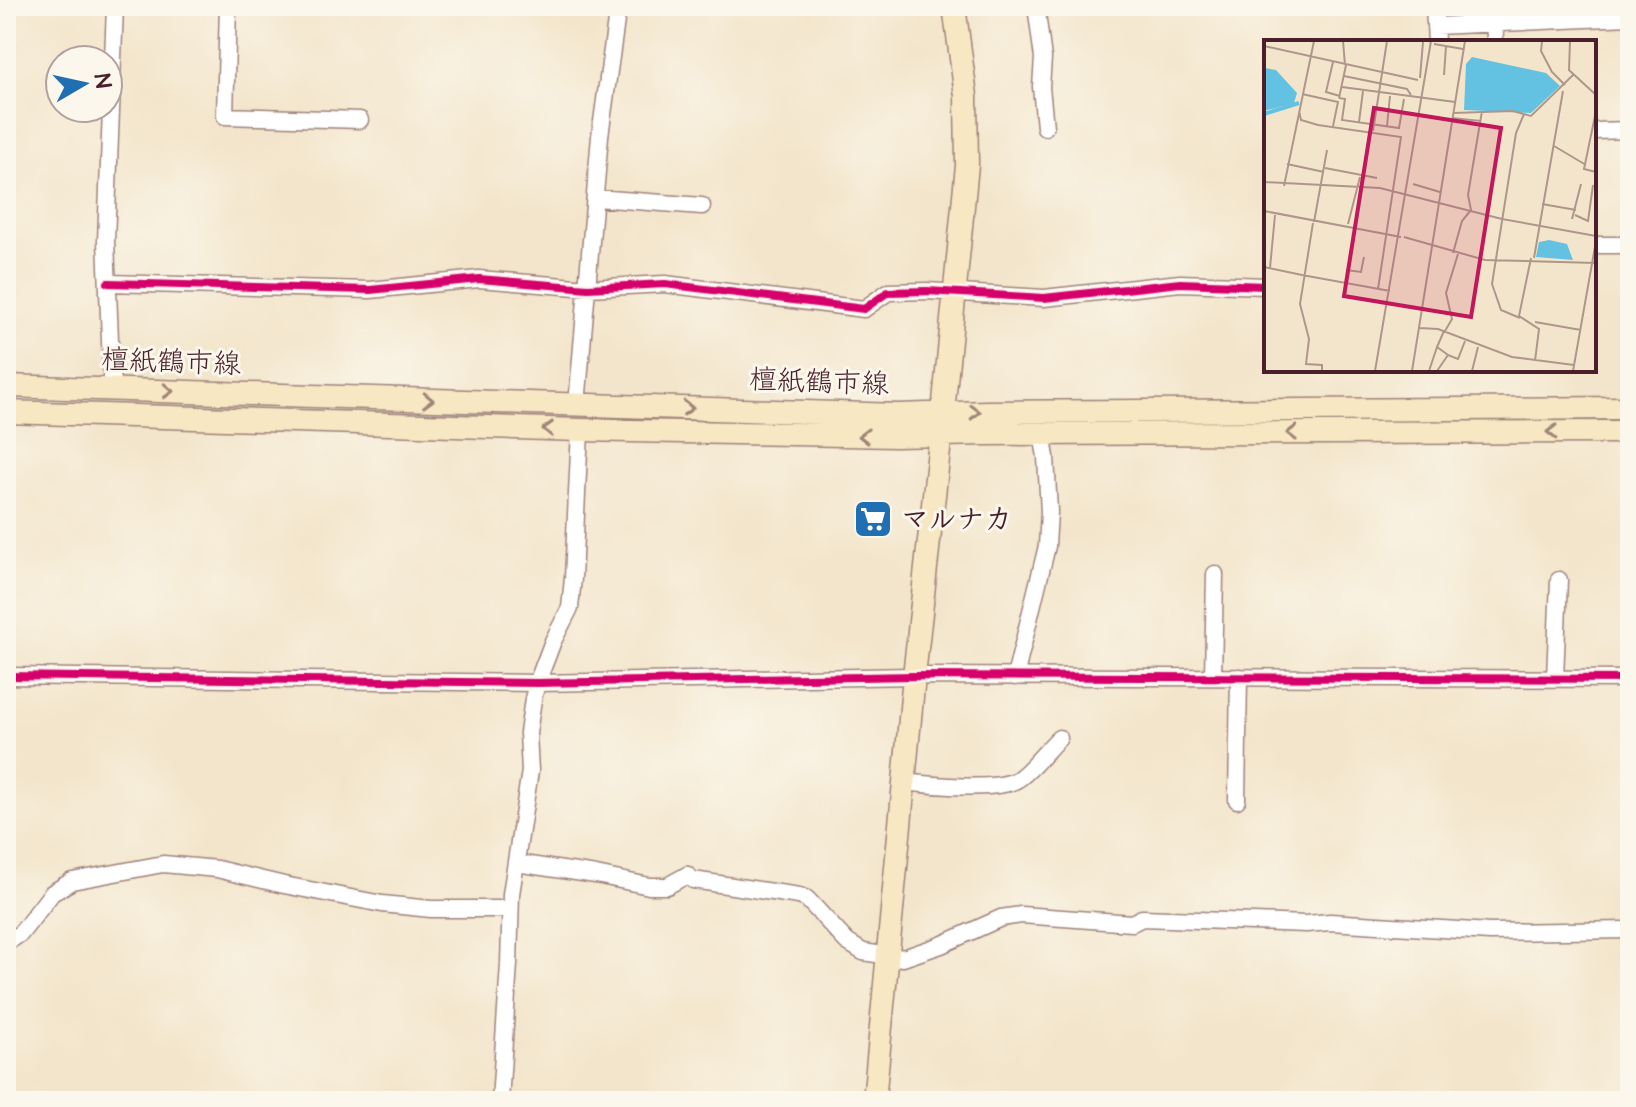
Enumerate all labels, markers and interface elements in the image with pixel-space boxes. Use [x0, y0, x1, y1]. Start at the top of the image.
inset map [1264, 40, 1596, 372]
north arrow [44, 44, 124, 124]
text: N [86, 72, 119, 91]
street label: 檀紙鶴市線 [100, 340, 242, 384]
street label: 檀紙鶴市線 [748, 360, 890, 404]
one-way arrow [162, 383, 175, 400]
one-way arrow [422, 391, 435, 408]
one-way arrow [682, 399, 695, 417]
one-way arrow [969, 403, 982, 421]
one-way arrow [541, 420, 554, 437]
one-way arrow [1545, 423, 1558, 441]
one-way arrow [1285, 424, 1298, 442]
one-way arrow [857, 427, 870, 444]
supermarket icon: マルナカ [852, 498, 894, 540]
place label: マルナカ [901, 500, 1012, 539]

